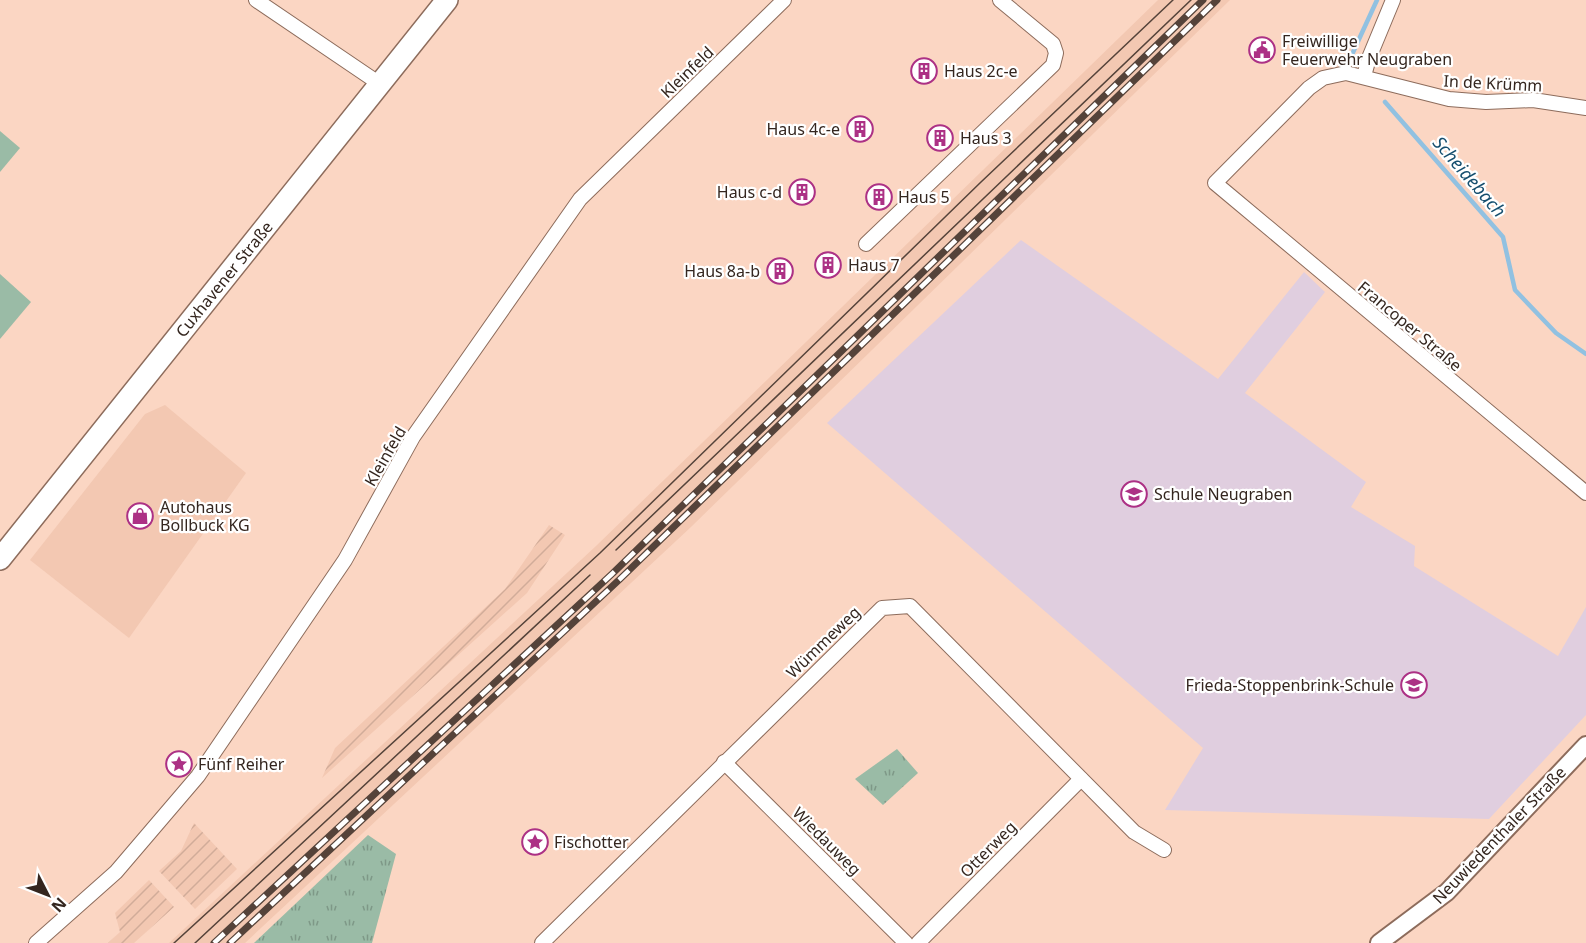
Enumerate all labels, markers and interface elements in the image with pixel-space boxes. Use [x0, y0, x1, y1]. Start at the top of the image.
place label: Freiwillige Feuerwehr Neugraben [1282, 30, 1452, 70]
public building icon: Freiwillige Feuerwehr Neugraben [1247, 35, 1277, 65]
street label: Kleinfeld [656, 41, 718, 103]
building icon: Haus 2c-e [909, 56, 939, 86]
place label: Haus 2c-e [944, 60, 1018, 82]
street label: In de Krümm [1443, 69, 1543, 97]
building icon: Haus 4c-e [845, 114, 875, 144]
place label: Haus 4c-e [766, 118, 840, 140]
building icon: Haus 3 [925, 123, 955, 153]
place label: Haus 3 [960, 127, 1012, 149]
water label: Scheidebach [1428, 131, 1512, 222]
building icon: Haus c-d [787, 177, 817, 207]
place label: Haus c-d [717, 181, 782, 203]
building icon: Haus 5 [864, 182, 894, 212]
place label: Haus 5 [898, 186, 950, 208]
street label: Cuxhavener Straße [170, 216, 278, 342]
building icon: Haus 7 [813, 250, 843, 280]
place label: Haus 7 [848, 254, 900, 276]
building icon: Haus 8a-b [765, 256, 795, 286]
place label: Haus 8a-b [684, 260, 760, 282]
street label: Francoper Straße [1353, 276, 1467, 376]
street label: Kleinfeld [359, 422, 411, 490]
school or university icon: Schule Neugraben [1119, 479, 1149, 509]
place label: Schule Neugraben [1154, 483, 1292, 505]
place label: Autohaus Bollbuck KG [160, 496, 250, 536]
shop icon: Autohaus Bollbuck KG [125, 501, 155, 531]
street label: Wümmeweg [781, 601, 865, 683]
school or university icon: Frieda-Stoppenbrink-Schule [1399, 670, 1429, 700]
place label: Frieda-Stoppenbrink-Schule [1186, 674, 1394, 696]
place icon: Fünf Reiher [164, 749, 194, 779]
place label: Fünf Reiher [198, 753, 285, 775]
street label: Neuwiedenthaler Straße [1428, 762, 1570, 908]
street label: Wiedauweg [788, 802, 866, 880]
street label: Otterweg [955, 816, 1021, 882]
place icon: Fischotter [520, 827, 550, 857]
place label: Fischotter [554, 831, 629, 853]
north arrow [18, 865, 78, 925]
text: N [47, 893, 72, 917]

